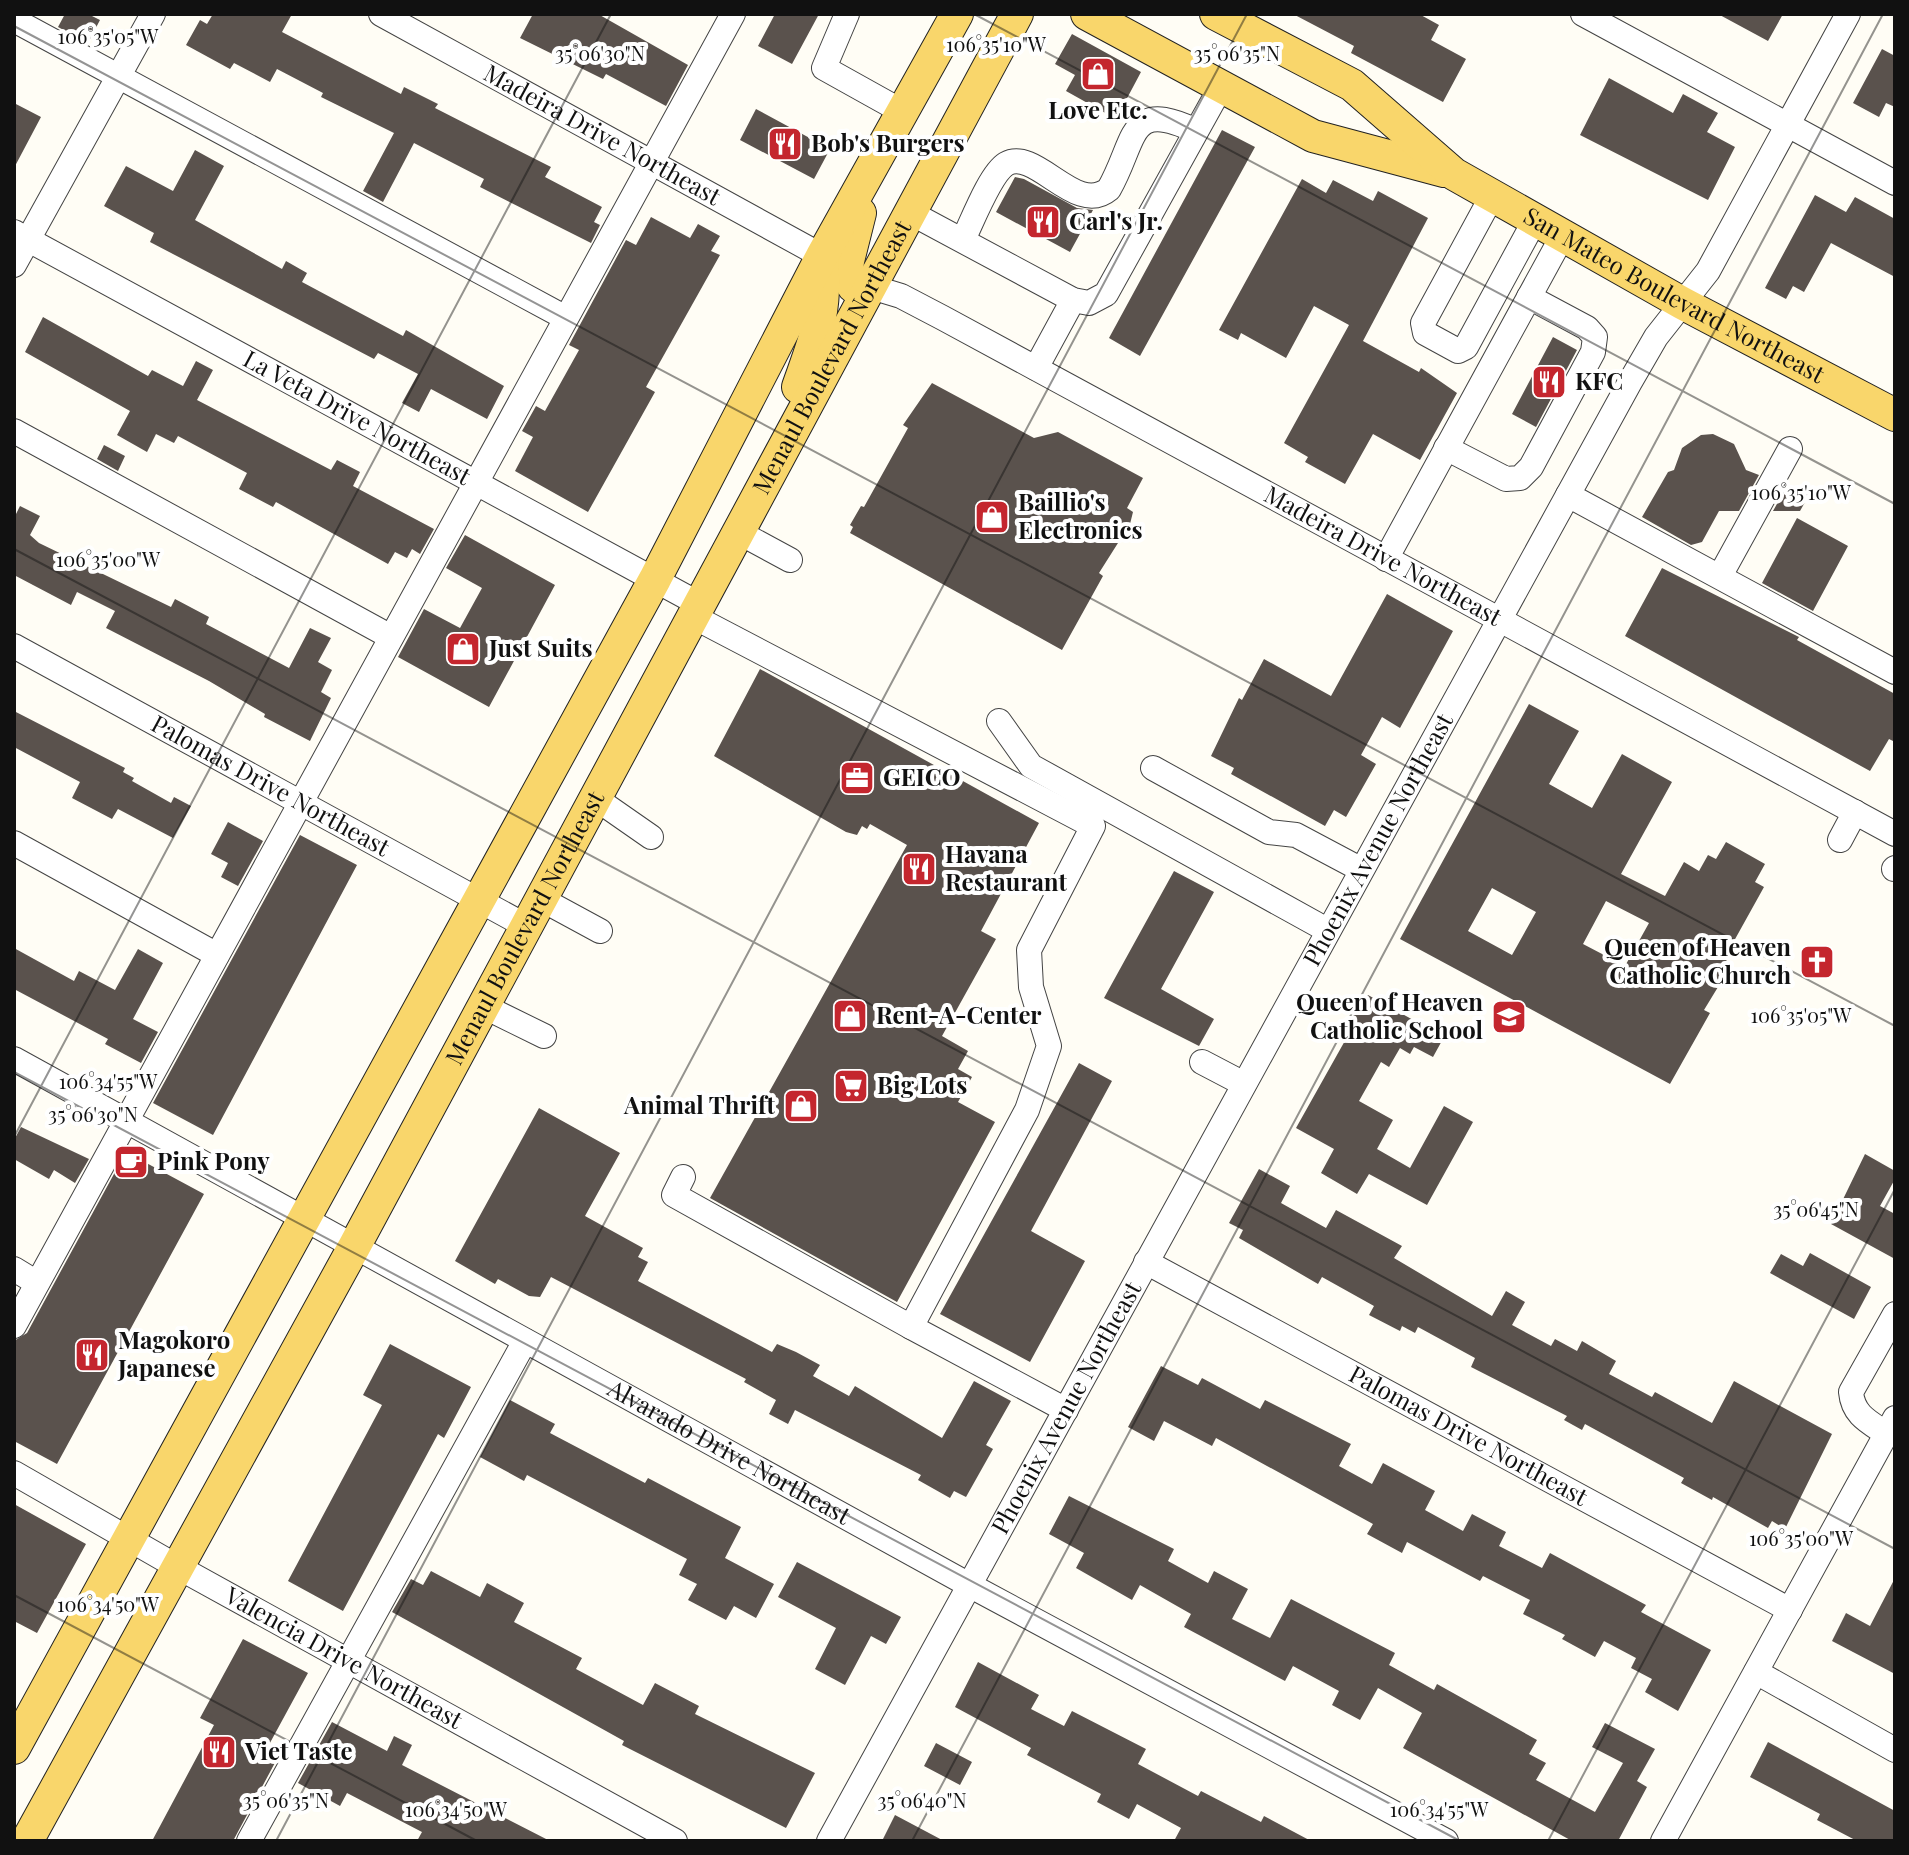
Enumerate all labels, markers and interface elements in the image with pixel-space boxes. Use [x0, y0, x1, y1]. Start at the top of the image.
text: 106°35'05"W [58, 22, 159, 49]
text: 106°35'10"W [946, 30, 1047, 57]
text: 35°06'30"N [555, 39, 645, 66]
text: 35°06'35"N [1194, 39, 1280, 66]
shop icon: Love Etc. [1079, 55, 1117, 93]
street label: Madeira Drive Northeast [479, 56, 727, 212]
place label: Love Etc. [1048, 93, 1148, 125]
restaurant icon: Bob's Burgers [766, 125, 804, 163]
place label: Bob's Burgers [811, 126, 965, 158]
street label: San Mateo Boulevard Northeast [1518, 199, 1831, 389]
restaurant icon: Carl's Jr. [1024, 203, 1062, 241]
place label: Carl's Jr. [1069, 204, 1163, 236]
street label: Menaul Boulevard Northeast [744, 214, 917, 499]
street label: La Veta Drive Northeast [238, 342, 477, 491]
restaurant icon: KFC [1530, 363, 1568, 401]
place label: KFC [1575, 364, 1623, 396]
street label: Madeira Drive Northeast [1259, 477, 1508, 632]
text: 106°35'10"W [1751, 478, 1852, 505]
place label: Baillio's Electronics [1018, 485, 1143, 545]
shop icon: Baillio's Electronics [973, 498, 1011, 536]
text: 106°35'00"W [56, 545, 161, 572]
shop icon: Just Suits [444, 630, 482, 668]
place label: Just Suits [488, 631, 593, 663]
street label: Palomas Drive Northeast [146, 706, 396, 863]
street label: Phoenix Avenue Northeast [1295, 707, 1459, 971]
office icon: GEICO [838, 759, 876, 797]
place label: GEICO [883, 760, 961, 792]
street label: Menaul Boulevard Northeast [437, 784, 611, 1070]
place label: Havana Restaurant [945, 837, 1068, 897]
restaurant icon: Havana Restaurant [900, 850, 938, 888]
place label: Queen of Heaven Catholic Church [1604, 930, 1791, 990]
church icon: Queen of Heaven Catholic Church [1798, 943, 1836, 981]
place label: Queen of Heaven Catholic School [1296, 985, 1484, 1045]
shop icon: Rent-A-Center [831, 997, 869, 1035]
place label: Rent-A-Center [876, 998, 1042, 1030]
school or university icon: Queen of Heaven Catholic School [1490, 998, 1528, 1036]
text: 106°35'05"W [1751, 1001, 1852, 1028]
text: 106°34'55"W [59, 1067, 158, 1094]
supermarket icon: Big Lots [832, 1067, 870, 1105]
place label: Big Lots [877, 1068, 967, 1100]
shop icon: Animal Thrift [782, 1087, 820, 1125]
place label: Animal Thrift [623, 1088, 776, 1120]
text: 35°06'30"N [48, 1100, 138, 1127]
cafe icon: Pink Pony [112, 1143, 150, 1181]
place label: Pink Pony [157, 1144, 270, 1176]
text: 35°06'45"N [1773, 1195, 1859, 1222]
street label: Phoenix Avenue Northeast [983, 1275, 1147, 1539]
place label: Magokoro Japanese [117, 1323, 230, 1383]
restaurant icon: Magokoro Japanese [73, 1336, 111, 1374]
street label: Palomas Drive Northeast [1344, 1357, 1594, 1512]
street label: Alvarado Drive Northeast [602, 1371, 857, 1531]
text: 106°35'00"W [1749, 1524, 1854, 1551]
street label: Valencia Drive Northeast [219, 1578, 469, 1735]
text: 106°34'50"W [57, 1590, 160, 1617]
restaurant icon: Viet Taste [200, 1733, 238, 1771]
place label: Viet Taste [244, 1734, 353, 1766]
text: 35°06'35"N [243, 1786, 329, 1813]
text: 35°06'40"N [877, 1786, 967, 1813]
text: 106°34'50"W [405, 1795, 508, 1822]
text: 106°34'55"W [1390, 1795, 1489, 1822]

